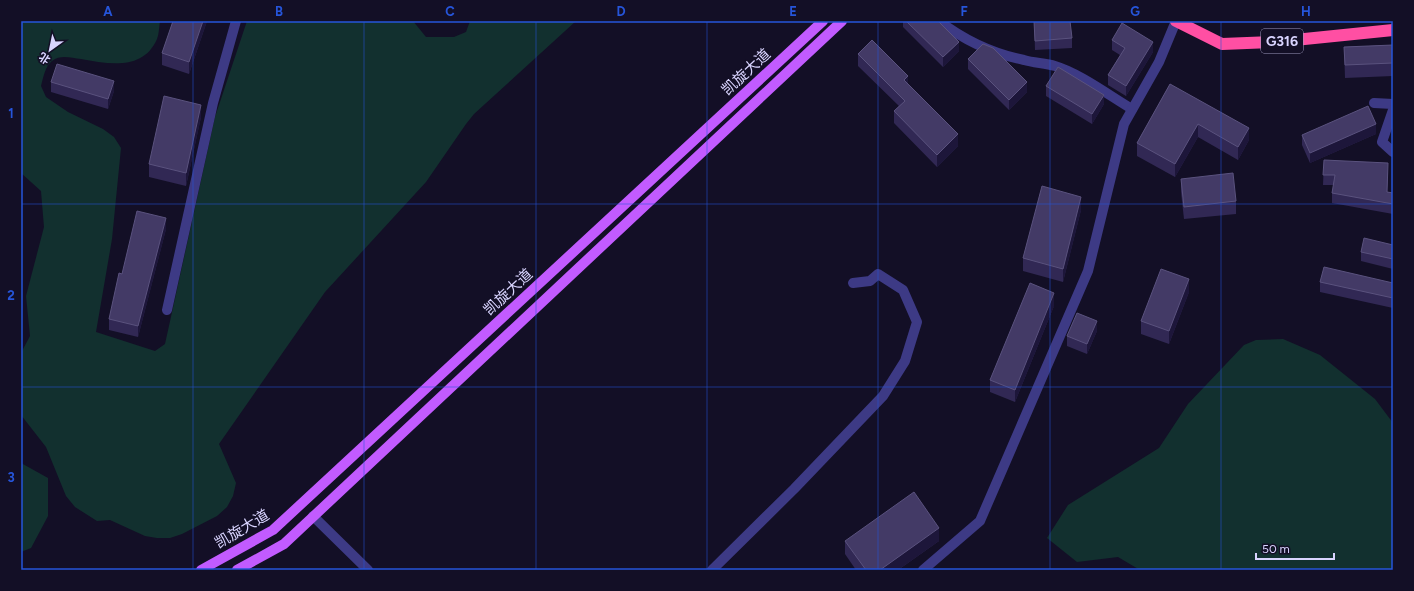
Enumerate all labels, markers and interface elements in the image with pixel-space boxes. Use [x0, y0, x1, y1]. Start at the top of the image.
text: A [103, 4, 113, 19]
text: B [275, 4, 283, 19]
text: C [445, 4, 455, 19]
text: D [616, 4, 626, 19]
text: E [789, 4, 797, 19]
text: F [960, 4, 968, 19]
text: G [1130, 4, 1140, 19]
text: H [1301, 4, 1311, 19]
road number: G316 [1261, 29, 1303, 53]
north arrow [30, 30, 70, 70]
street label: 凯旋大道 [718, 45, 774, 99]
text: 北 [37, 50, 53, 66]
text: 1 [8, 106, 14, 121]
street label: 凯旋大道 [480, 265, 536, 319]
text: 2 [7, 288, 15, 303]
text: 3 [7, 470, 15, 485]
street label: 凯旋大道 [212, 506, 272, 552]
scale bar [1256, 535, 1334, 561]
text: 50 m [1262, 542, 1290, 556]

